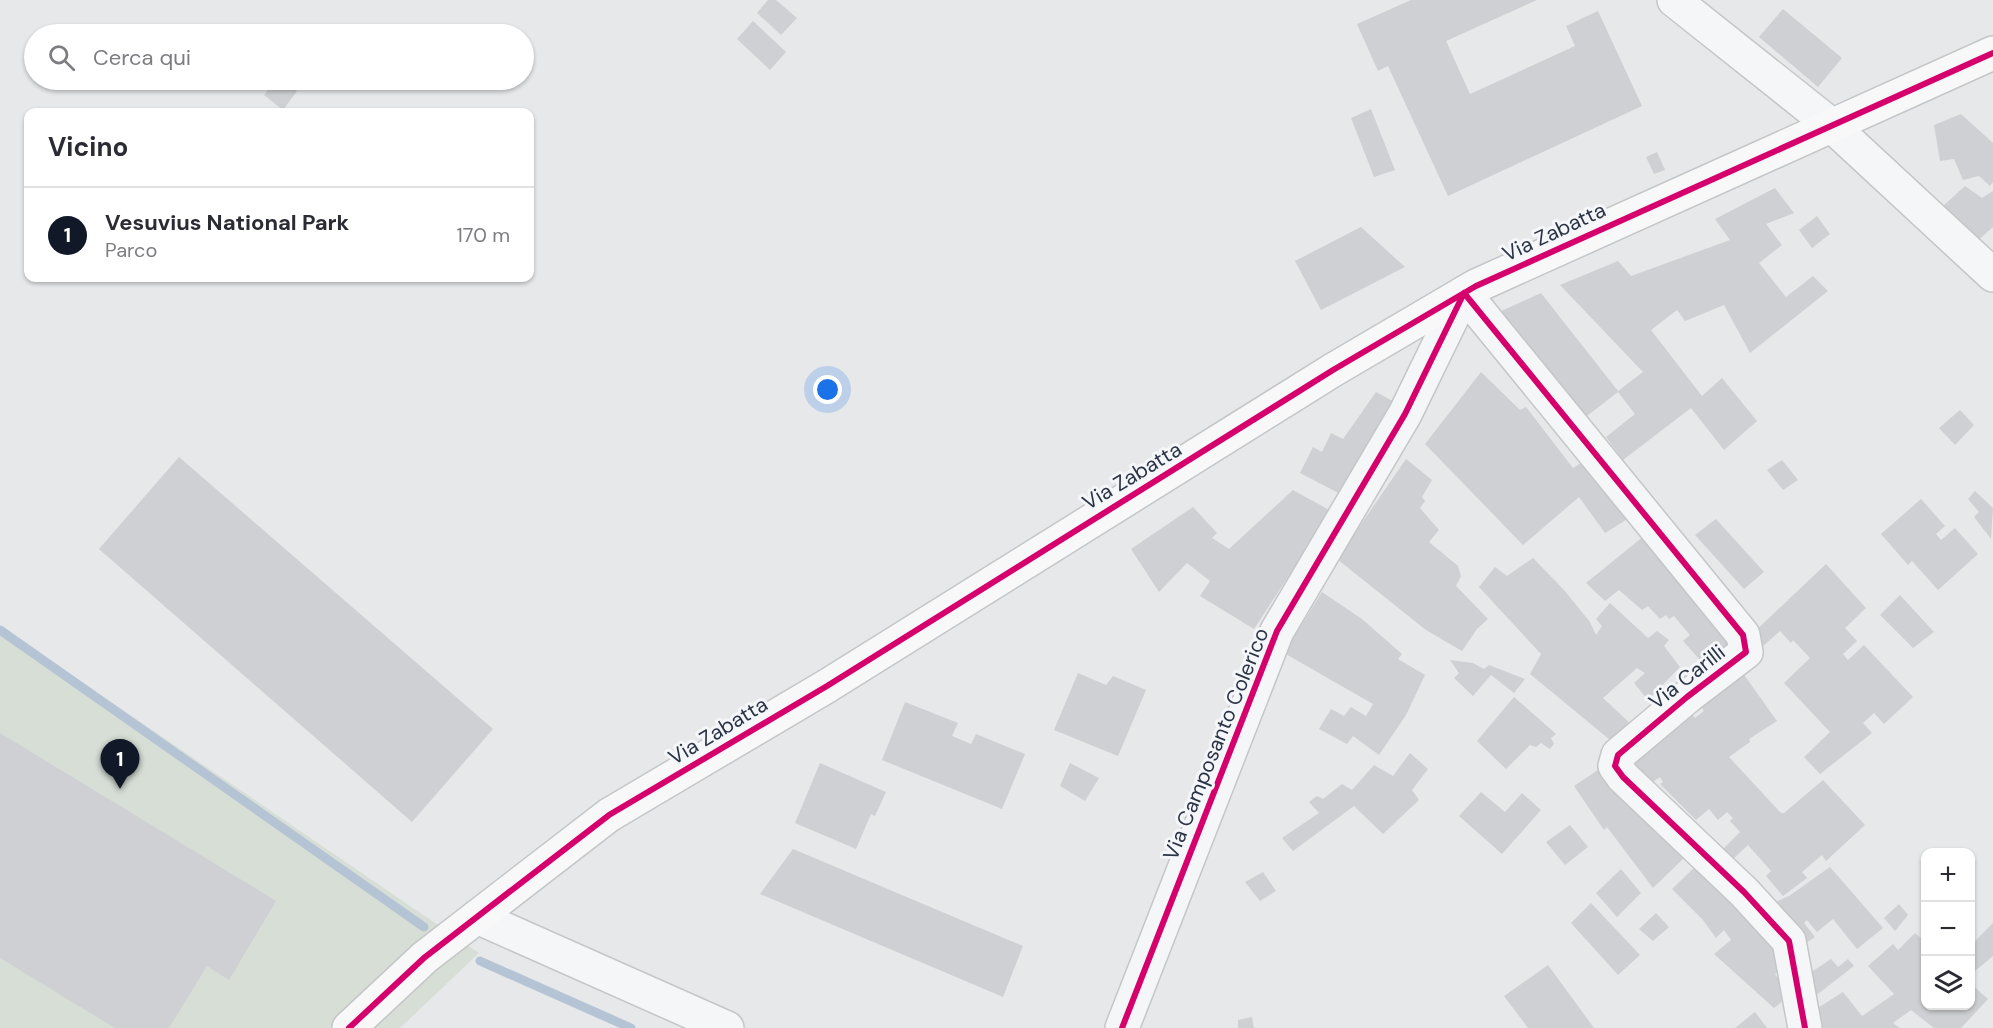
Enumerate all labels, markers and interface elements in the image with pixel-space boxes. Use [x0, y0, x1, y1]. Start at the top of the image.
search box [24, 24, 534, 90]
icon: search [45, 41, 78, 74]
text: Cerca qui [93, 43, 191, 72]
text: Vicino [48, 130, 128, 164]
street label: Via Zabatta [1498, 196, 1610, 268]
text: Vesuvius National Park [105, 208, 349, 237]
text: 1 [64, 222, 71, 248]
text: 170 m [457, 222, 510, 248]
text: Parco [105, 237, 157, 263]
your location [813, 375, 842, 404]
street label: Via Zabatta [1077, 435, 1187, 517]
street label: Via Camposanto Colerico [1157, 624, 1275, 864]
street label: Via Carilli [1643, 638, 1731, 716]
street label: Via Zabatta [663, 690, 773, 772]
pin: 1 [100, 740, 140, 789]
map controls [1921, 848, 1975, 1010]
button: + [1921, 848, 1975, 902]
button: − [1921, 902, 1975, 956]
button: layers [1921, 956, 1975, 1010]

